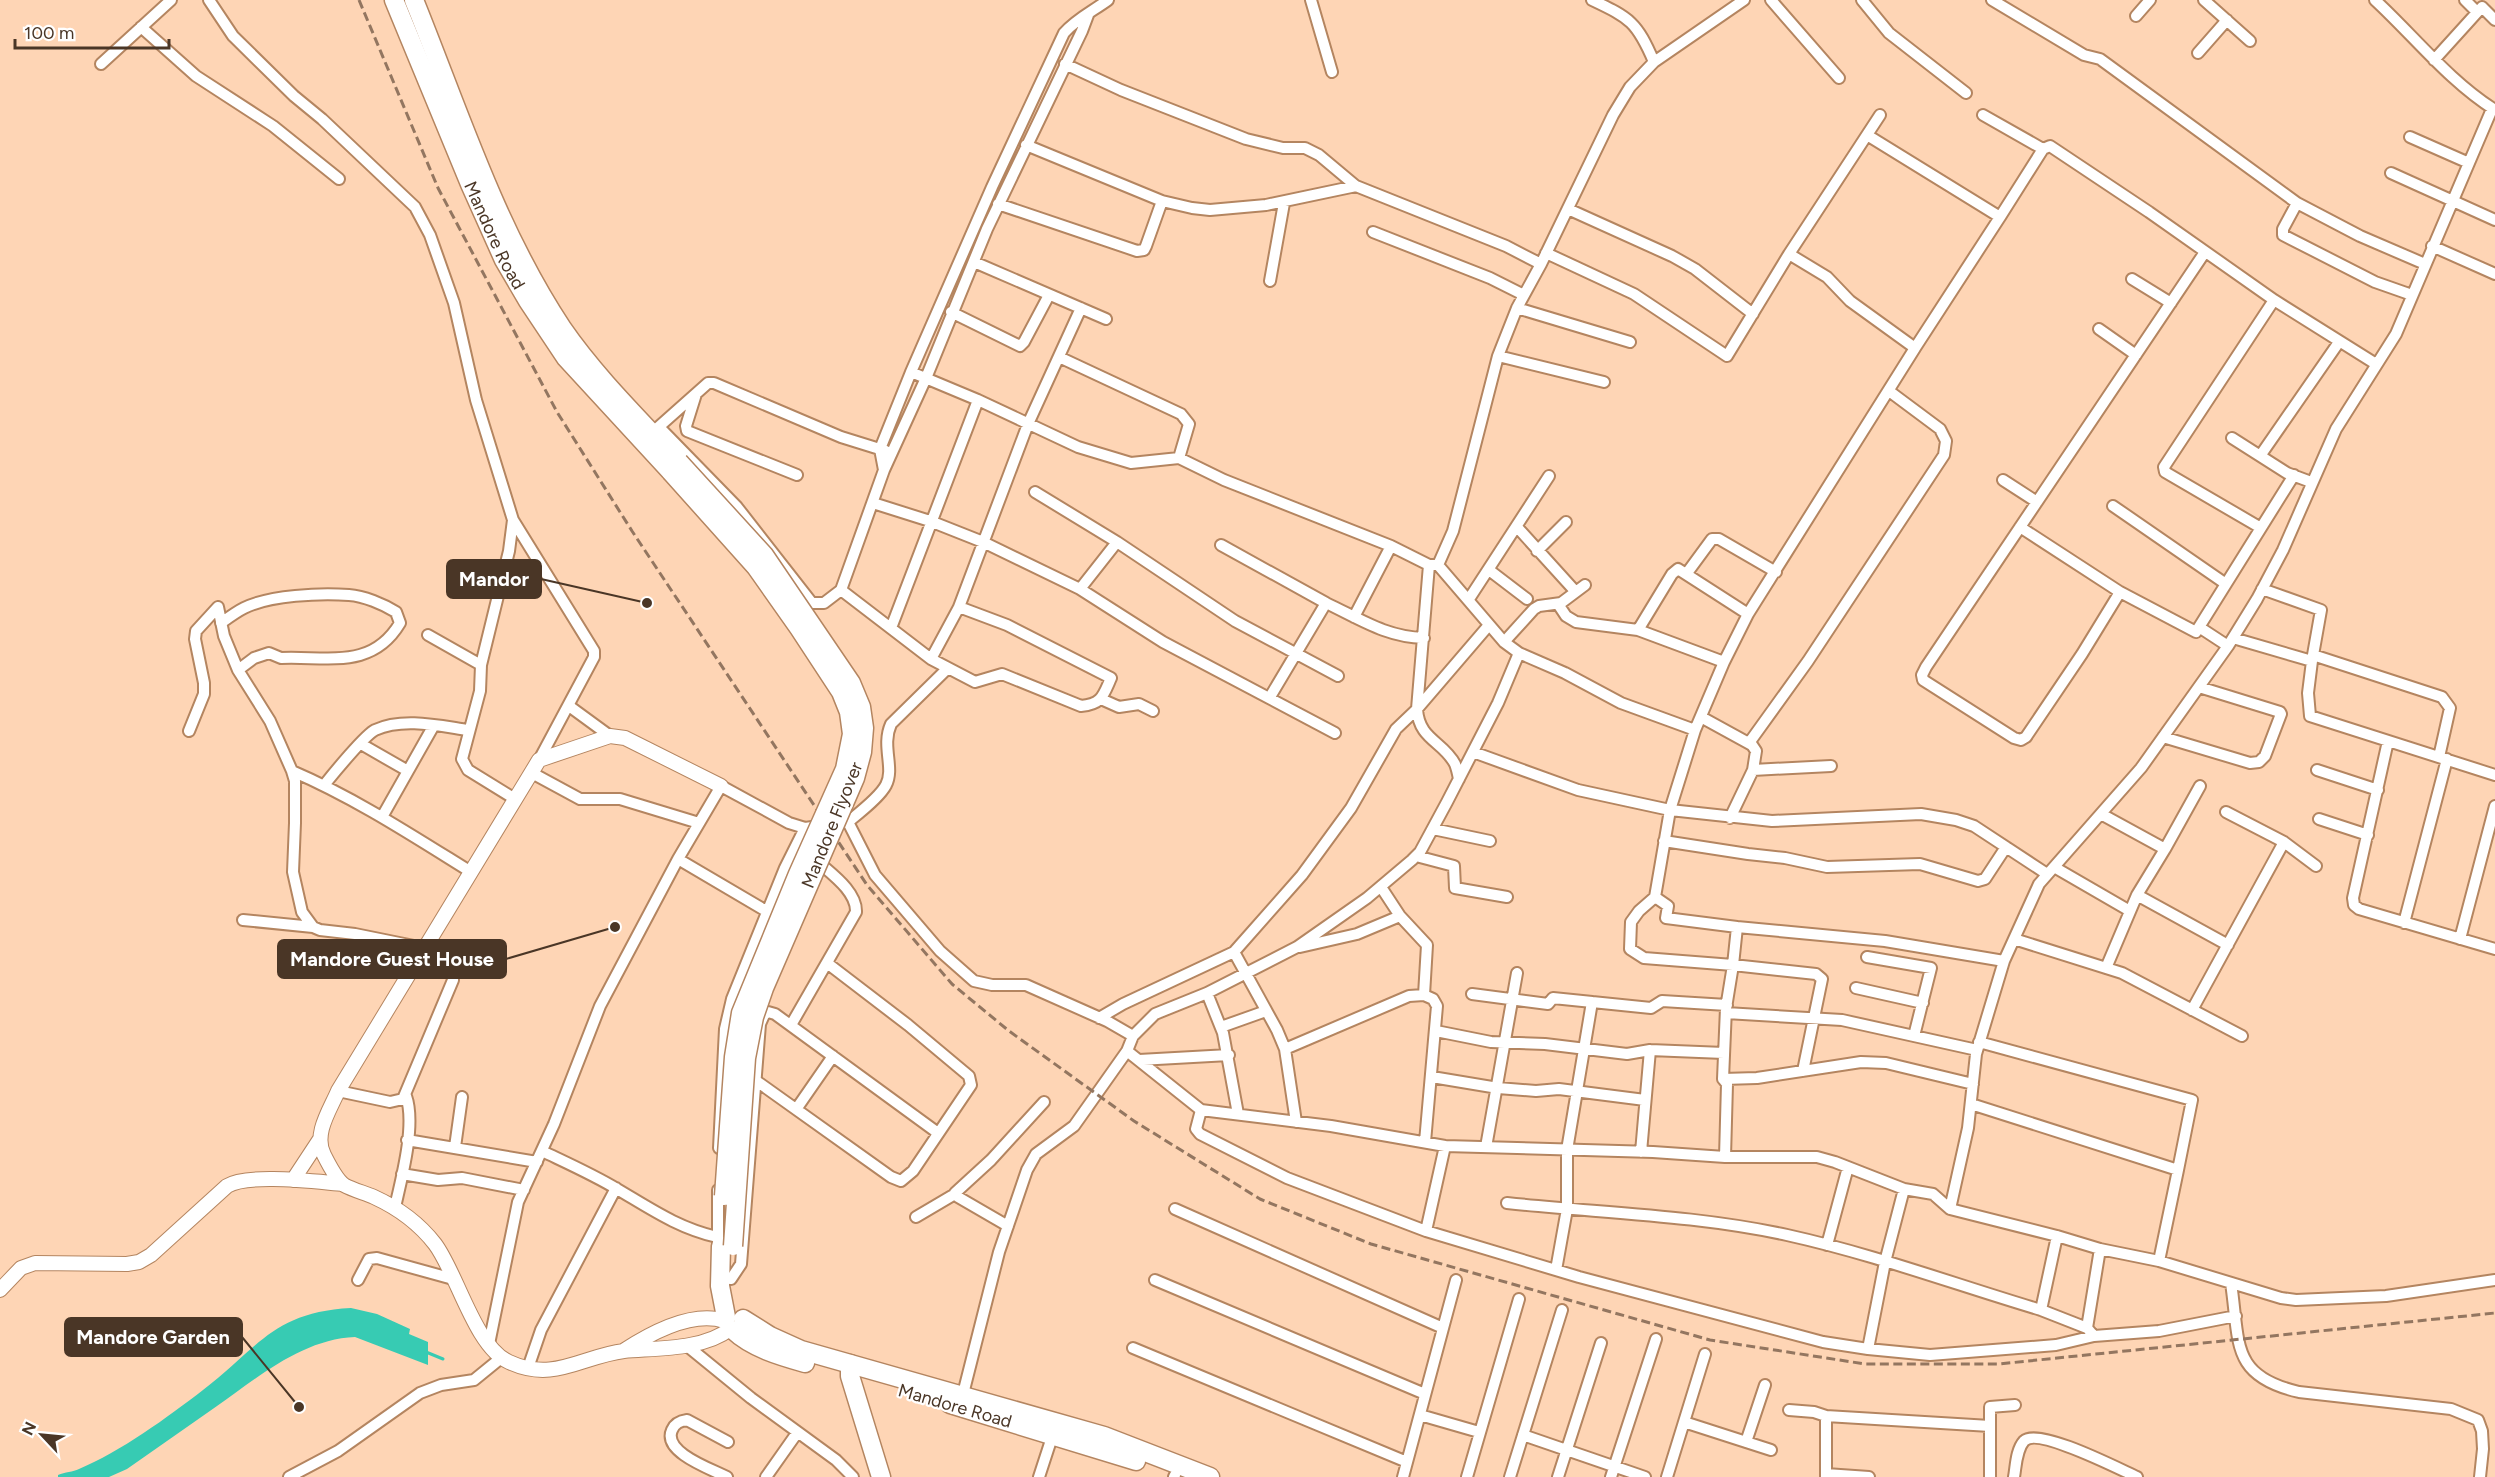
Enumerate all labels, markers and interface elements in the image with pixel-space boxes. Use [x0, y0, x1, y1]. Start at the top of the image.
scale bar [15, 12, 170, 50]
text: 100 m [24, 22, 74, 44]
street label: Mandore Road [459, 178, 530, 293]
callout: Mandor [447, 560, 541, 598]
text: Mandor [459, 567, 530, 591]
street label: Mandore Flyover [797, 759, 867, 891]
callout: Mandore Guest House [278, 940, 506, 978]
text: Mandore Guest House [290, 947, 494, 971]
callout: Mandore Garden [65, 1318, 242, 1356]
text: Mandore Garden [76, 1325, 230, 1349]
street label: Mandore Road [896, 1379, 1014, 1433]
north arrow [12, 1405, 72, 1465]
text: N [18, 1419, 40, 1438]

